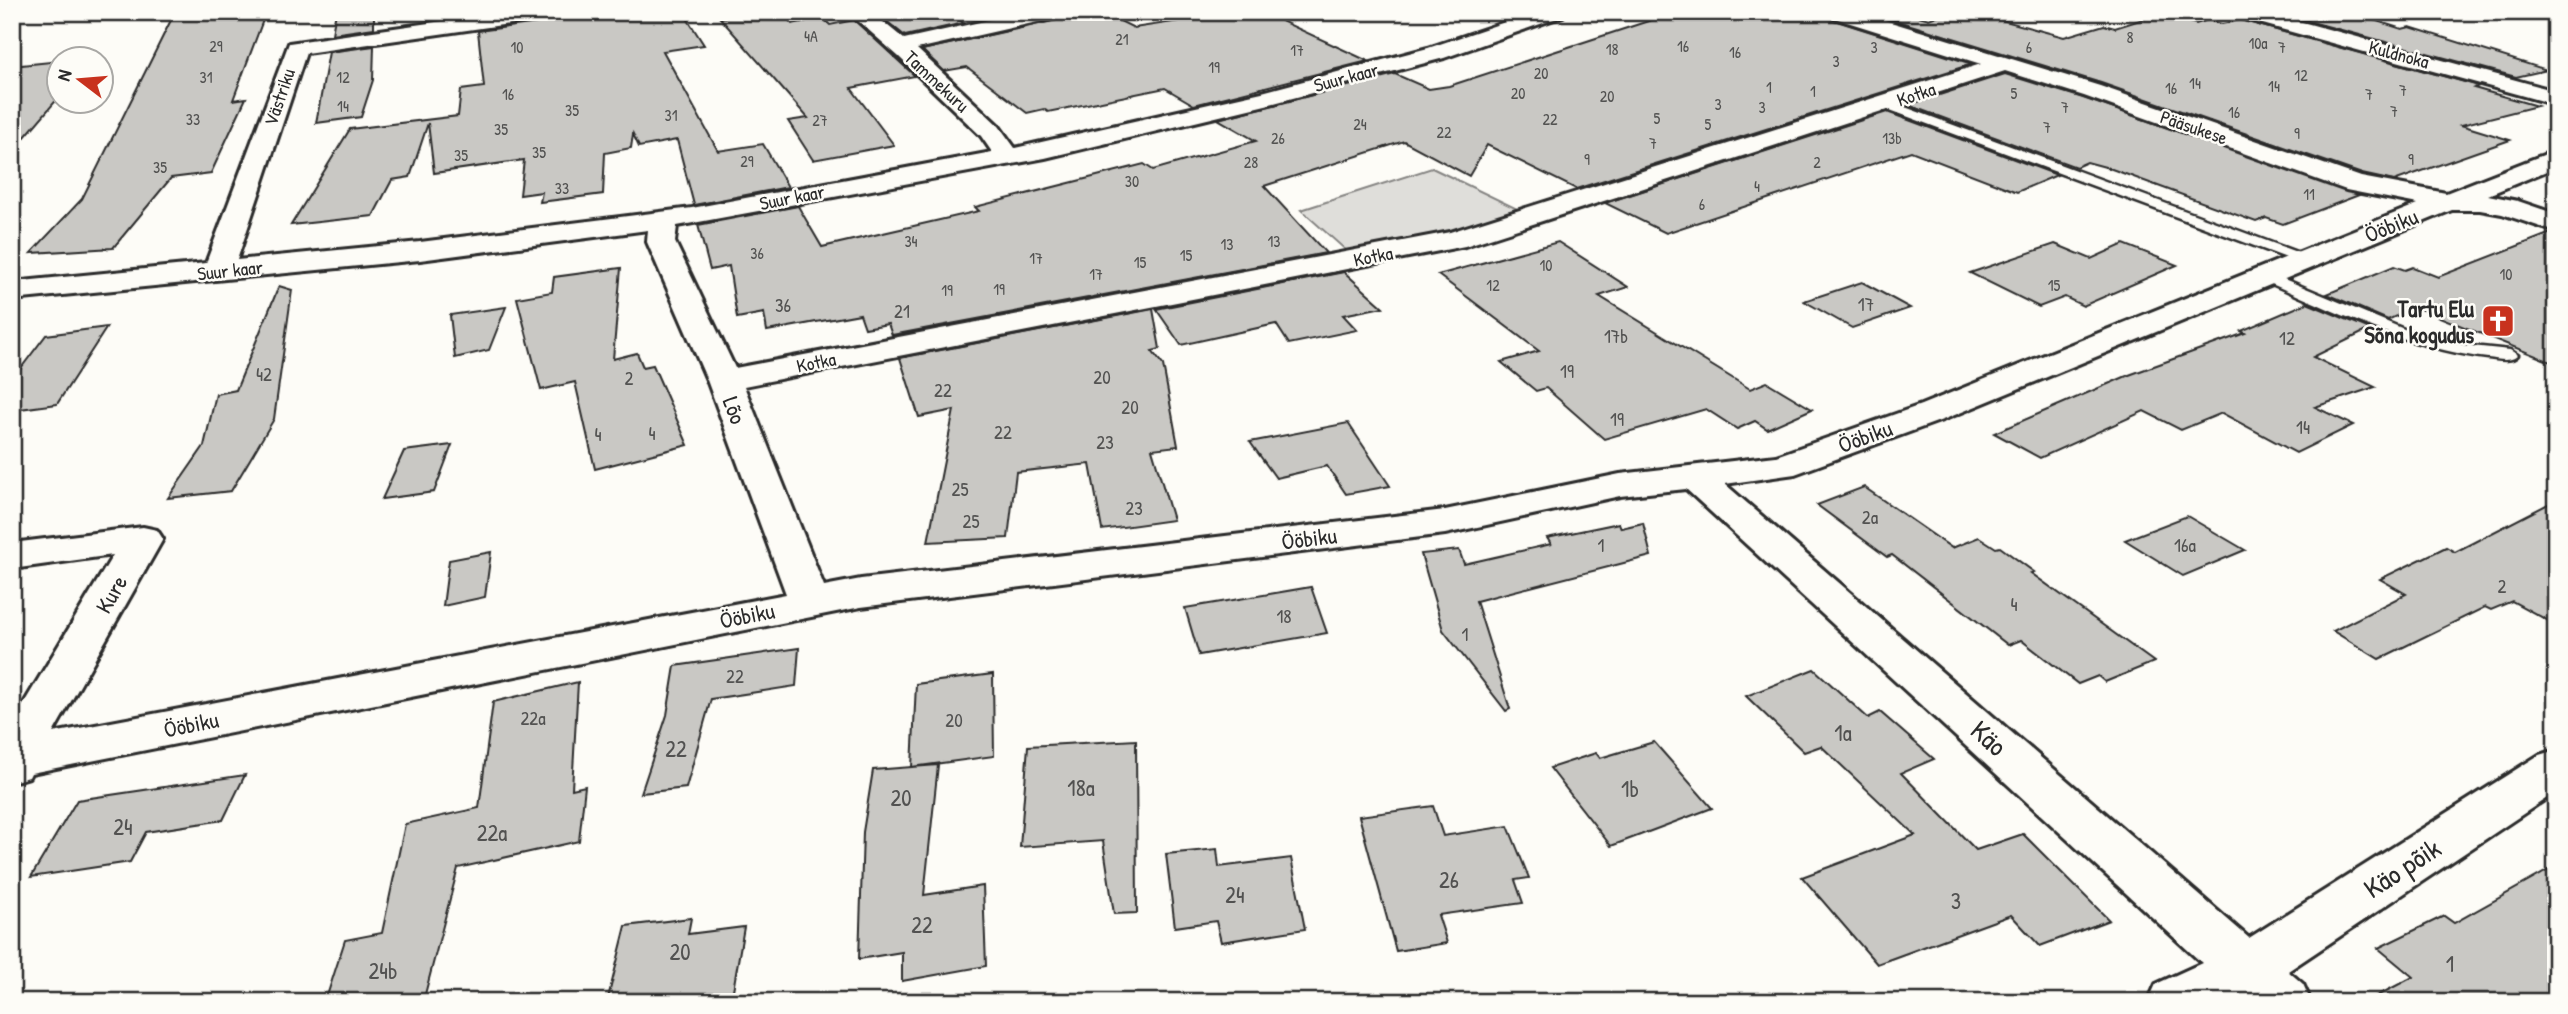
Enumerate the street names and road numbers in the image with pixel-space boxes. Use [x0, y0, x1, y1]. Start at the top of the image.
street label: Kuldnoka [2366, 33, 2433, 75]
street label: Tammekuru [899, 44, 975, 118]
street label: Suur kaar [1311, 56, 1382, 98]
street label: Västriku [257, 64, 301, 129]
street label: Kotka [1893, 75, 1939, 112]
street label: Pääsukese [2157, 103, 2231, 151]
street label: Suur kaar [757, 178, 827, 216]
street label: Ööbiku [2359, 200, 2423, 250]
street label: Kotka [1351, 239, 1395, 273]
street label: Suur kaar [196, 254, 265, 286]
street label: Kotka [794, 345, 838, 379]
street label: Lõo [716, 392, 754, 428]
street label: Ööbiku [1834, 412, 1896, 460]
street label: Ööbiku [1280, 519, 1338, 557]
street label: Kure [88, 569, 134, 619]
street label: Ööbiku [717, 594, 777, 636]
street label: Ööbiku [161, 703, 221, 745]
street label: Käo [1963, 712, 2015, 764]
street label: Käo põik [2356, 829, 2448, 907]

